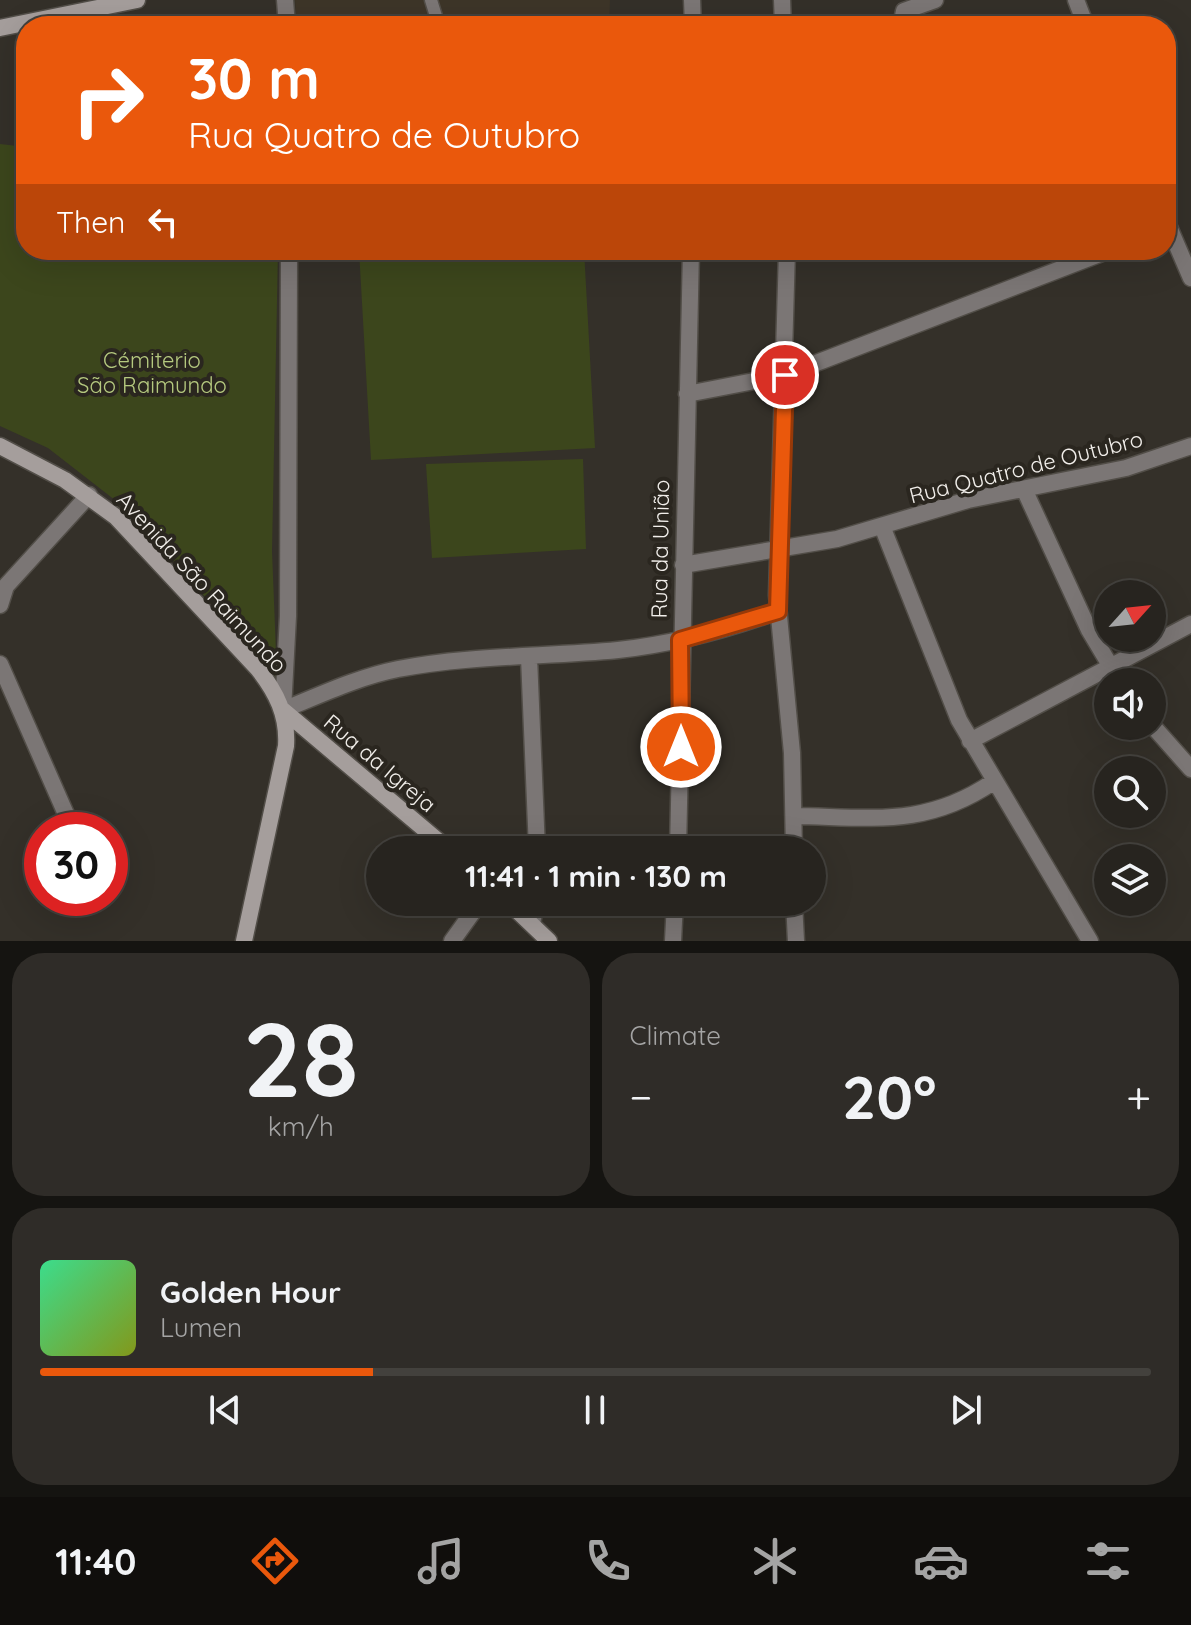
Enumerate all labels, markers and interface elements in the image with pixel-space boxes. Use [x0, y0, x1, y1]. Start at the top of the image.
text: 30 m [188, 43, 320, 113]
icon: right [56, 48, 160, 152]
text: Rua Quatro de Outubro [188, 112, 580, 157]
icon: left [141, 200, 185, 244]
text: Then [56, 203, 125, 241]
pin [751, 341, 819, 409]
park label: Cémiterio São Raimundo [77, 346, 227, 399]
icon: arrive [763, 353, 807, 397]
street label: Rua Quatro de Outubro [906, 424, 1146, 510]
street label: Rua da União [645, 479, 675, 619]
street label: Avenida São Raimundo [111, 486, 293, 678]
north arrow [1094, 580, 1166, 652]
map controls [1094, 580, 1166, 916]
button: sound [1094, 668, 1166, 740]
position arrow [639, 705, 723, 789]
street label: Rua da Igreja [318, 708, 442, 818]
button: search [1094, 756, 1166, 828]
speed limit sign: 30 [24, 812, 128, 916]
button: layers [1094, 844, 1166, 916]
text: 11:41 · 1 min · 130 m [465, 857, 727, 895]
text: 28 [243, 993, 359, 1123]
text: Climate [630, 1019, 721, 1052]
text: 20° [842, 1059, 937, 1134]
text: − [630, 1069, 652, 1124]
text: + [1126, 1069, 1151, 1124]
text: km/h [268, 1110, 334, 1143]
text: Golden Hour [160, 1273, 341, 1311]
text: Lumen [160, 1311, 242, 1344]
icon: previous [203, 1388, 247, 1432]
icon: pause [573, 1388, 617, 1432]
icon: next [944, 1388, 988, 1432]
icon: directions [247, 1533, 303, 1589]
icon: music [413, 1533, 469, 1589]
icon: phone [580, 1533, 636, 1589]
icon: climate [747, 1533, 803, 1589]
icon: car [913, 1533, 969, 1589]
icon: filters [1080, 1533, 1136, 1589]
text: 11:40 [55, 1539, 136, 1584]

